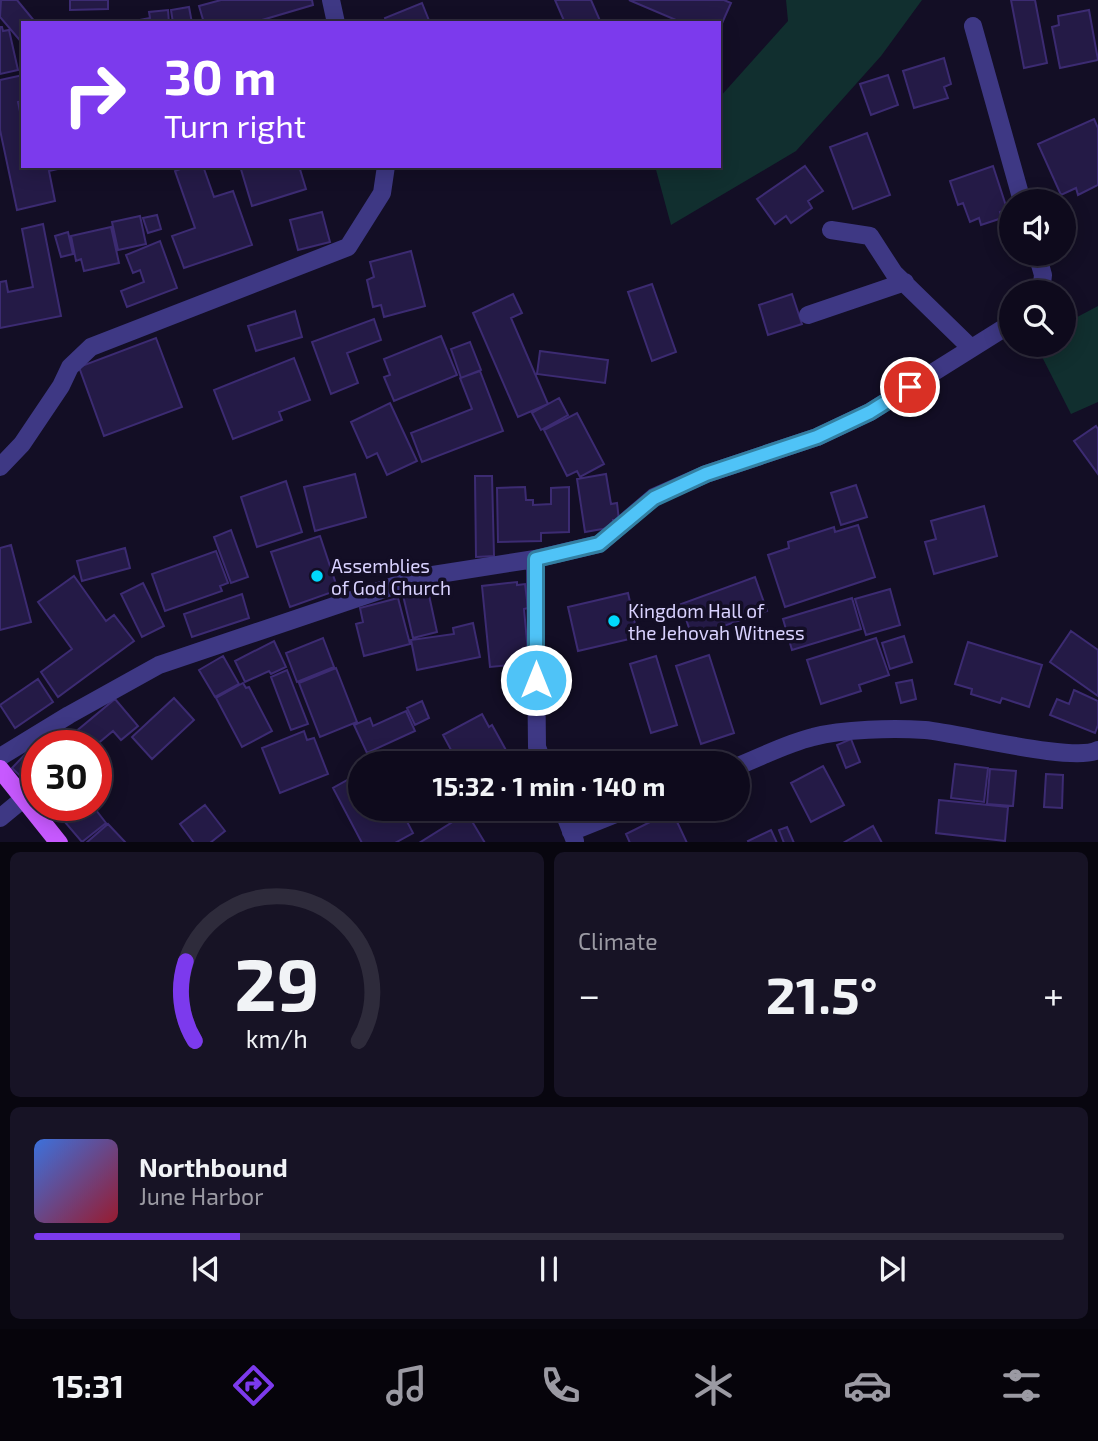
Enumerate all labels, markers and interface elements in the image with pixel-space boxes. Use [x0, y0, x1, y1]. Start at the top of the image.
text: 30 m [164, 46, 276, 105]
icon: right [49, 49, 140, 140]
text: Turn right [164, 106, 306, 144]
map controls [999, 189, 1076, 357]
button: sound [999, 189, 1076, 266]
button: search [999, 280, 1076, 357]
pin [880, 357, 940, 417]
icon: arrive [891, 368, 929, 406]
place label: Assemblies of God Church [331, 554, 451, 599]
marker: Assemblies of God Church [309, 568, 325, 584]
place label: Kingdom Hall of the Jehovah Witness [628, 599, 805, 644]
marker: Kingdom Hall of the Jehovah Witness [606, 613, 622, 629]
position arrow [499, 643, 573, 717]
speed limit sign: 30 [21, 730, 112, 821]
text: 15:32 · 1 min · 140 m [433, 770, 665, 801]
text: Climate [578, 927, 658, 955]
text: 29 [234, 938, 320, 1026]
text: 21.5° [766, 962, 878, 1024]
text: − [578, 971, 600, 1017]
text: + [1043, 971, 1064, 1017]
text: km/h [246, 1022, 308, 1052]
text: Northbound [139, 1151, 288, 1182]
text: June Harbor [139, 1182, 263, 1210]
icon: previous [187, 1250, 225, 1288]
icon: pause [530, 1250, 568, 1288]
icon: next [873, 1250, 911, 1288]
icon: directions [229, 1361, 278, 1410]
icon: music [382, 1361, 431, 1410]
icon: phone [536, 1361, 585, 1410]
icon: climate [689, 1361, 738, 1410]
icon: car [843, 1361, 892, 1410]
icon: filters [997, 1361, 1046, 1410]
text: 15:31 [52, 1366, 124, 1404]

